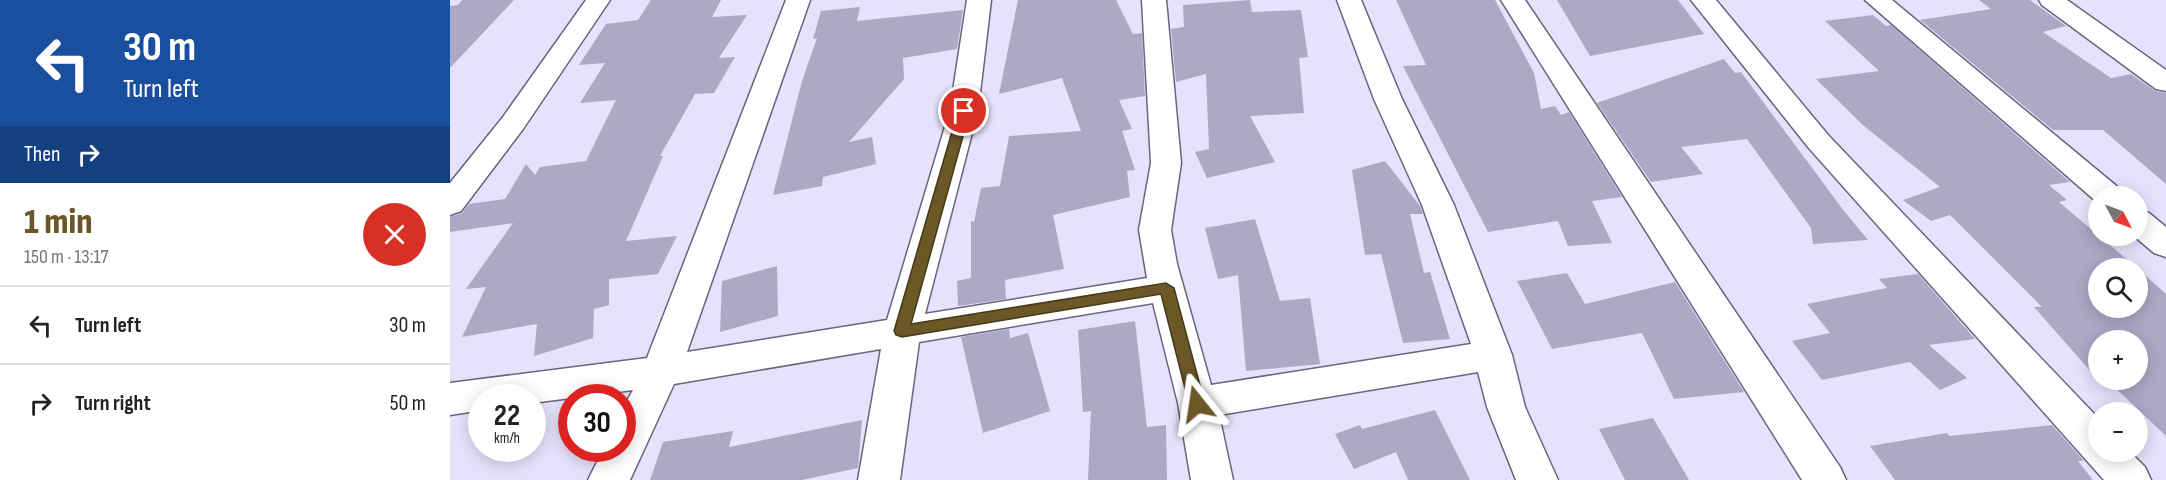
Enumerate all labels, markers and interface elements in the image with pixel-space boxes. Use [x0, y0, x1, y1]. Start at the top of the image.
text: 30 m [123, 22, 196, 73]
icon: left [24, 24, 102, 102]
text: Turn left [123, 73, 199, 105]
pin [938, 85, 989, 136]
icon: arrive [947, 94, 980, 127]
icon: right [72, 138, 105, 171]
text: Then [24, 141, 60, 168]
north arrow [2088, 186, 2148, 246]
map controls [2088, 186, 2148, 462]
text: 1 min [24, 201, 92, 244]
button: close [363, 203, 426, 266]
text: 150 m · 13:17 [24, 245, 108, 269]
button: search [2088, 258, 2148, 318]
icon: left [24, 309, 57, 342]
text: Turn left [75, 312, 141, 339]
text: 30 m [389, 312, 426, 339]
button: + [2088, 330, 2148, 390]
position arrow [1165, 372, 1229, 436]
speed limit sign: 30 [558, 384, 636, 462]
icon: right [24, 387, 57, 420]
text: Turn right [75, 390, 151, 417]
text: 50 m [390, 390, 426, 417]
text: 22 [494, 398, 520, 434]
button: − [2088, 402, 2148, 462]
text: km/h [494, 429, 520, 448]

